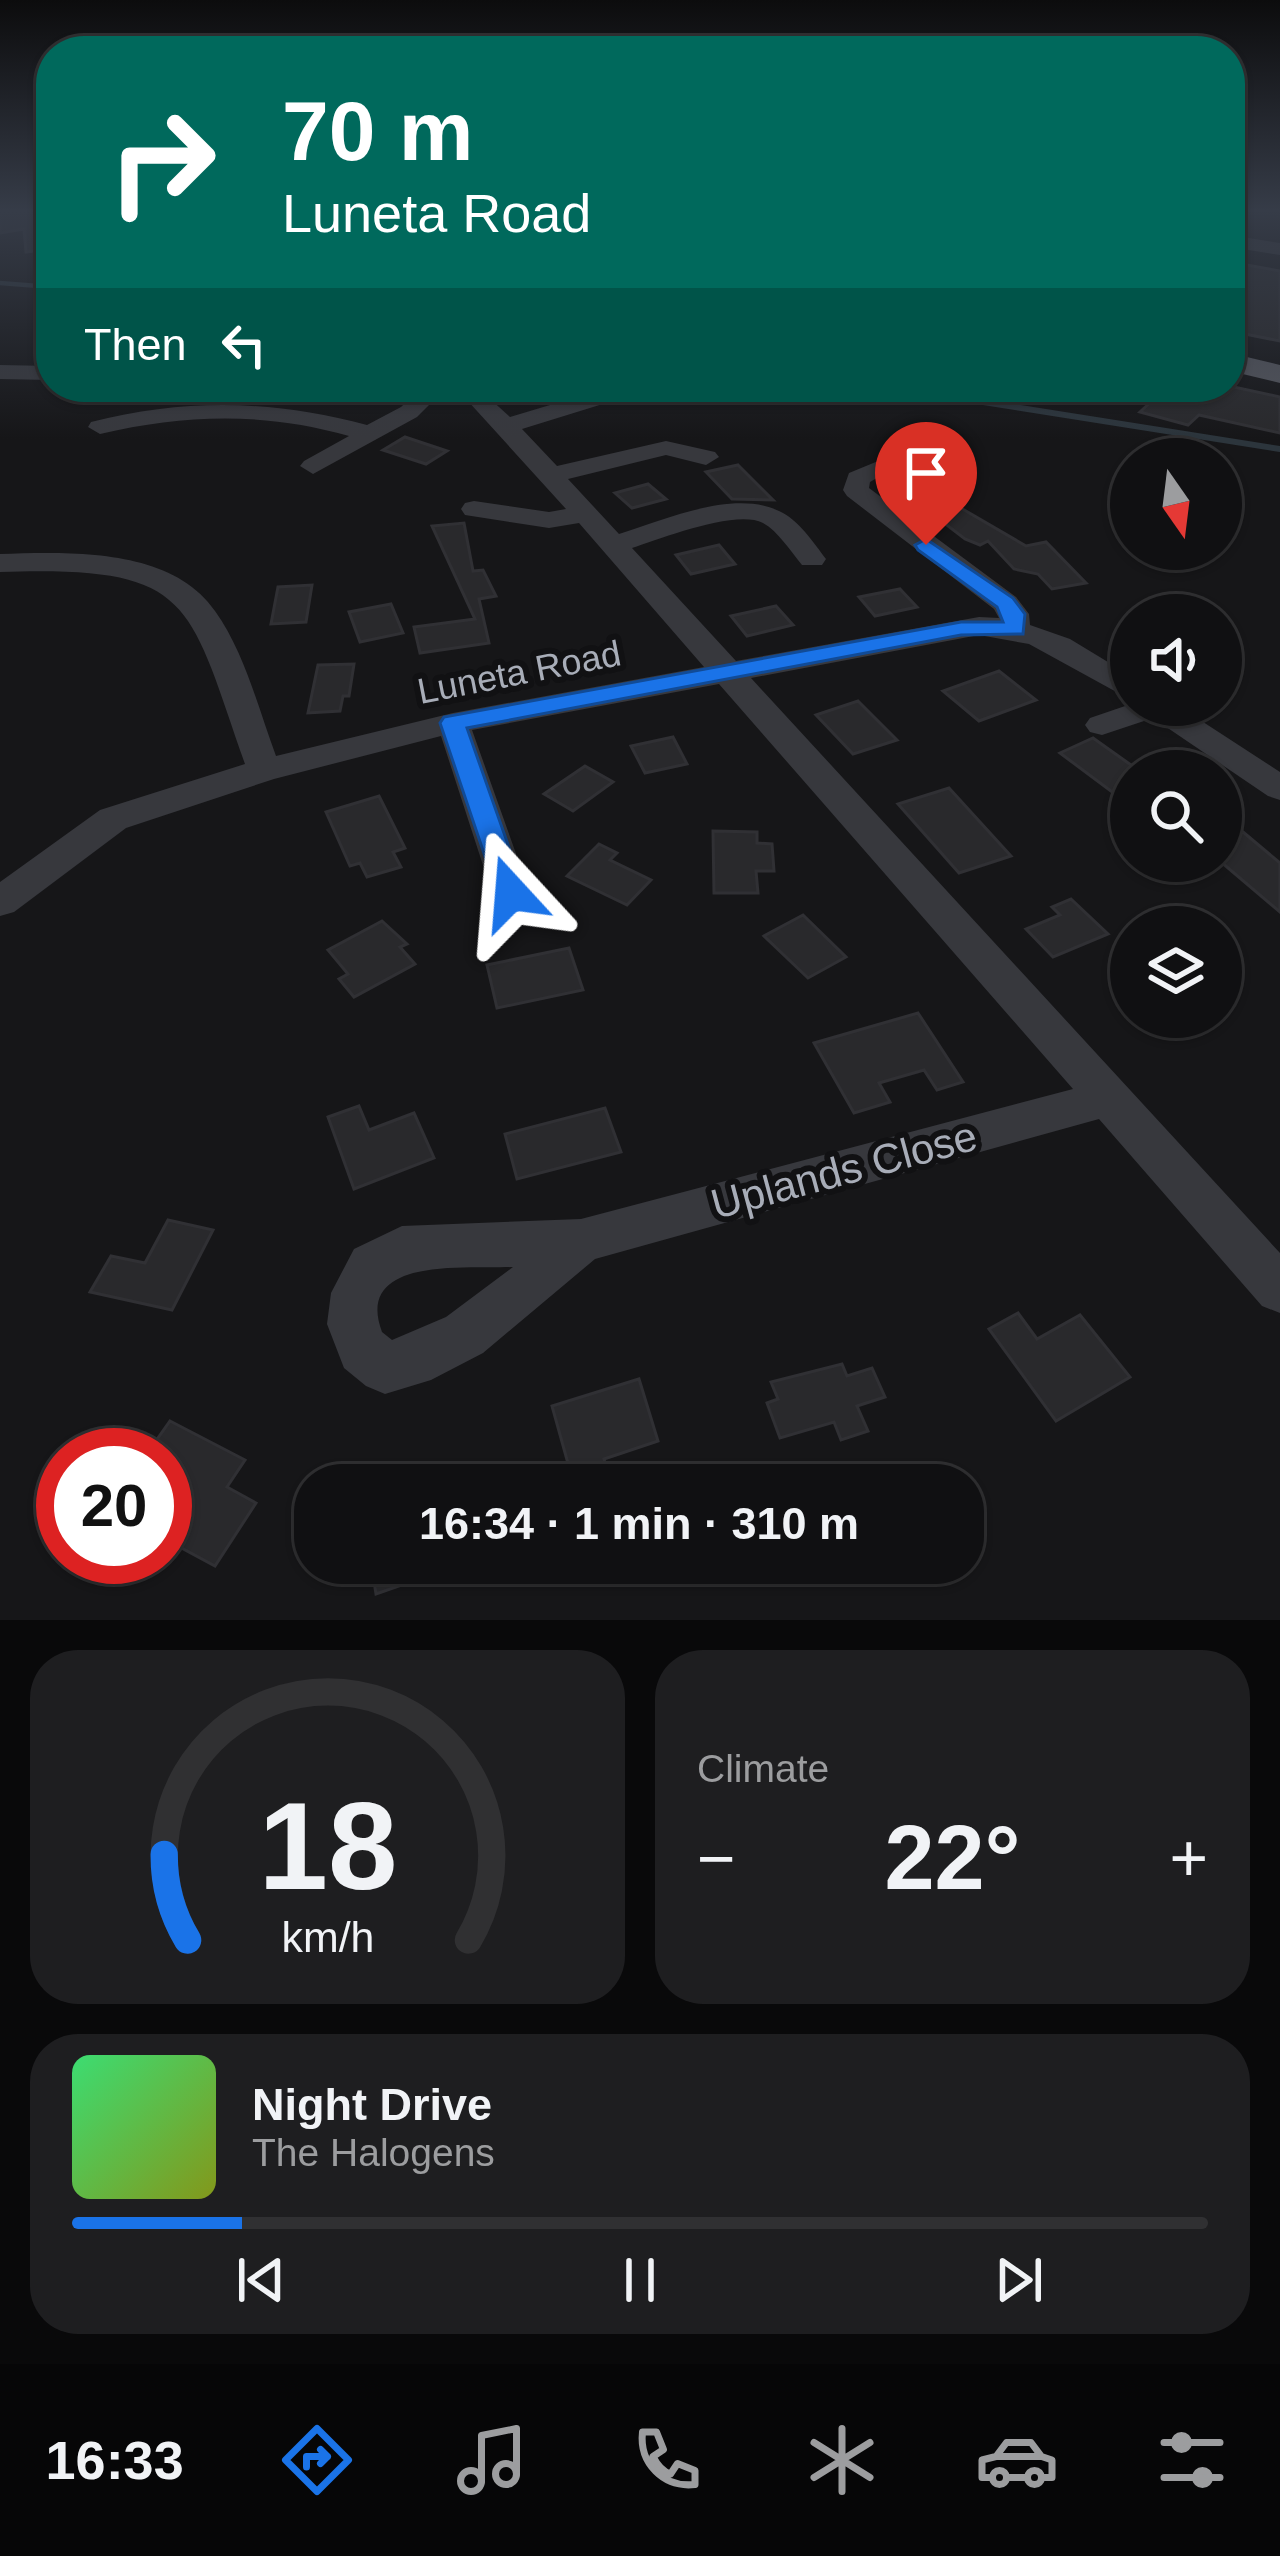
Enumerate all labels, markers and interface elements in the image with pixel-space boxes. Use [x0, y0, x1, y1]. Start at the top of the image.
icon: right [84, 84, 240, 240]
text: 70 m [282, 84, 473, 178]
text: Luneta Road [282, 183, 591, 243]
icon: left [211, 312, 277, 378]
text: Then [84, 319, 187, 370]
pin [875, 422, 977, 545]
north arrow [1110, 438, 1242, 570]
map controls [1110, 438, 1242, 1038]
icon: arrive [893, 440, 959, 506]
button: sound [1110, 594, 1242, 726]
street label: Luneta Road [414, 632, 624, 712]
button: search [1110, 750, 1242, 882]
position arrow [448, 830, 574, 956]
button: layers [1110, 906, 1242, 1038]
street label: Uplands Close [706, 1112, 982, 1228]
speed limit sign: 20 [36, 1428, 192, 1584]
text: 16:34 · 1 min · 310 m [419, 1498, 859, 1549]
text: Climate [697, 1747, 829, 1790]
text: 18 [258, 1776, 397, 1915]
text: 22° [884, 1808, 1021, 1908]
text: − [697, 1821, 736, 1895]
text: + [1169, 1821, 1208, 1895]
text: km/h [281, 1913, 374, 1961]
text: Night Drive [252, 2079, 492, 2130]
text: The Halogens [252, 2131, 495, 2174]
icon: previous [228, 2247, 294, 2313]
icon: pause [607, 2247, 673, 2313]
icon: next [986, 2247, 1052, 2313]
icon: directions [275, 2418, 359, 2502]
icon: music [450, 2418, 534, 2502]
icon: phone [625, 2418, 709, 2502]
icon: climate [800, 2418, 884, 2502]
icon: car [975, 2418, 1059, 2502]
icon: filters [1150, 2418, 1234, 2502]
text: 16:33 [46, 2430, 184, 2490]

